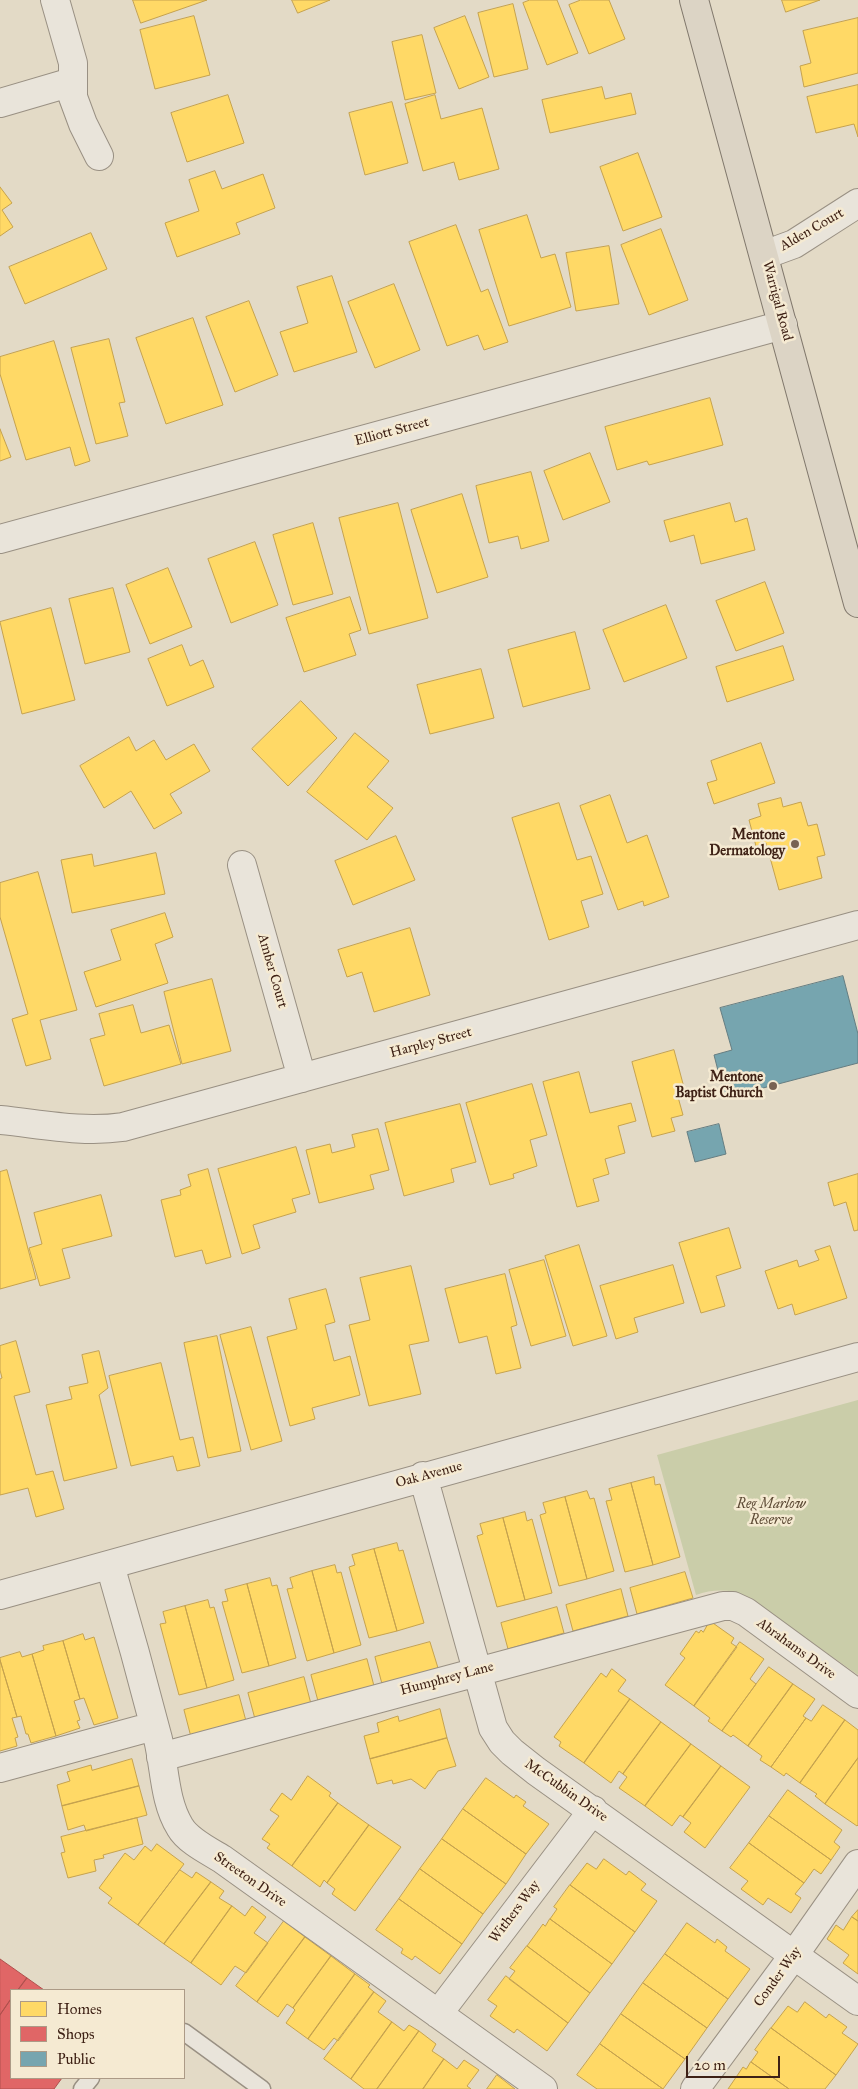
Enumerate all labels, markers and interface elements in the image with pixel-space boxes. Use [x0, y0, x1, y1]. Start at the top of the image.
street label: Alden Court [777, 205, 847, 255]
street label: Warrigal Road [758, 259, 796, 343]
street label: Elliott Street [353, 414, 431, 450]
place label: Mentone Dermatology [709, 828, 785, 860]
marker: Mentone Dermatology [789, 838, 801, 850]
street label: Amber Court [253, 932, 291, 1010]
street label: Harpley Street [388, 1024, 474, 1062]
place label: Mentone Baptist Church [675, 1070, 763, 1102]
marker: Mentone Baptist Church [767, 1080, 779, 1092]
street label: Oak Avenue [394, 1458, 464, 1492]
park label: Reg Marlow Reserve [736, 1497, 806, 1530]
street label: Abrahams Drive [753, 1615, 839, 1683]
street label: Humphrey Lane [398, 1658, 496, 1700]
street label: McCubbin Drive [521, 1756, 611, 1826]
street label: Streeton Drive [210, 1849, 290, 1911]
street label: Withers Way [486, 1877, 544, 1947]
street label: Conder Way [751, 1944, 805, 2010]
legend [10, 1989, 185, 2079]
text: Homes [57, 2000, 102, 2018]
text: Shops [57, 2025, 95, 2043]
scale bar [688, 2046, 782, 2078]
text: Public [57, 2050, 95, 2068]
text: 20 m [694, 2056, 726, 2074]

